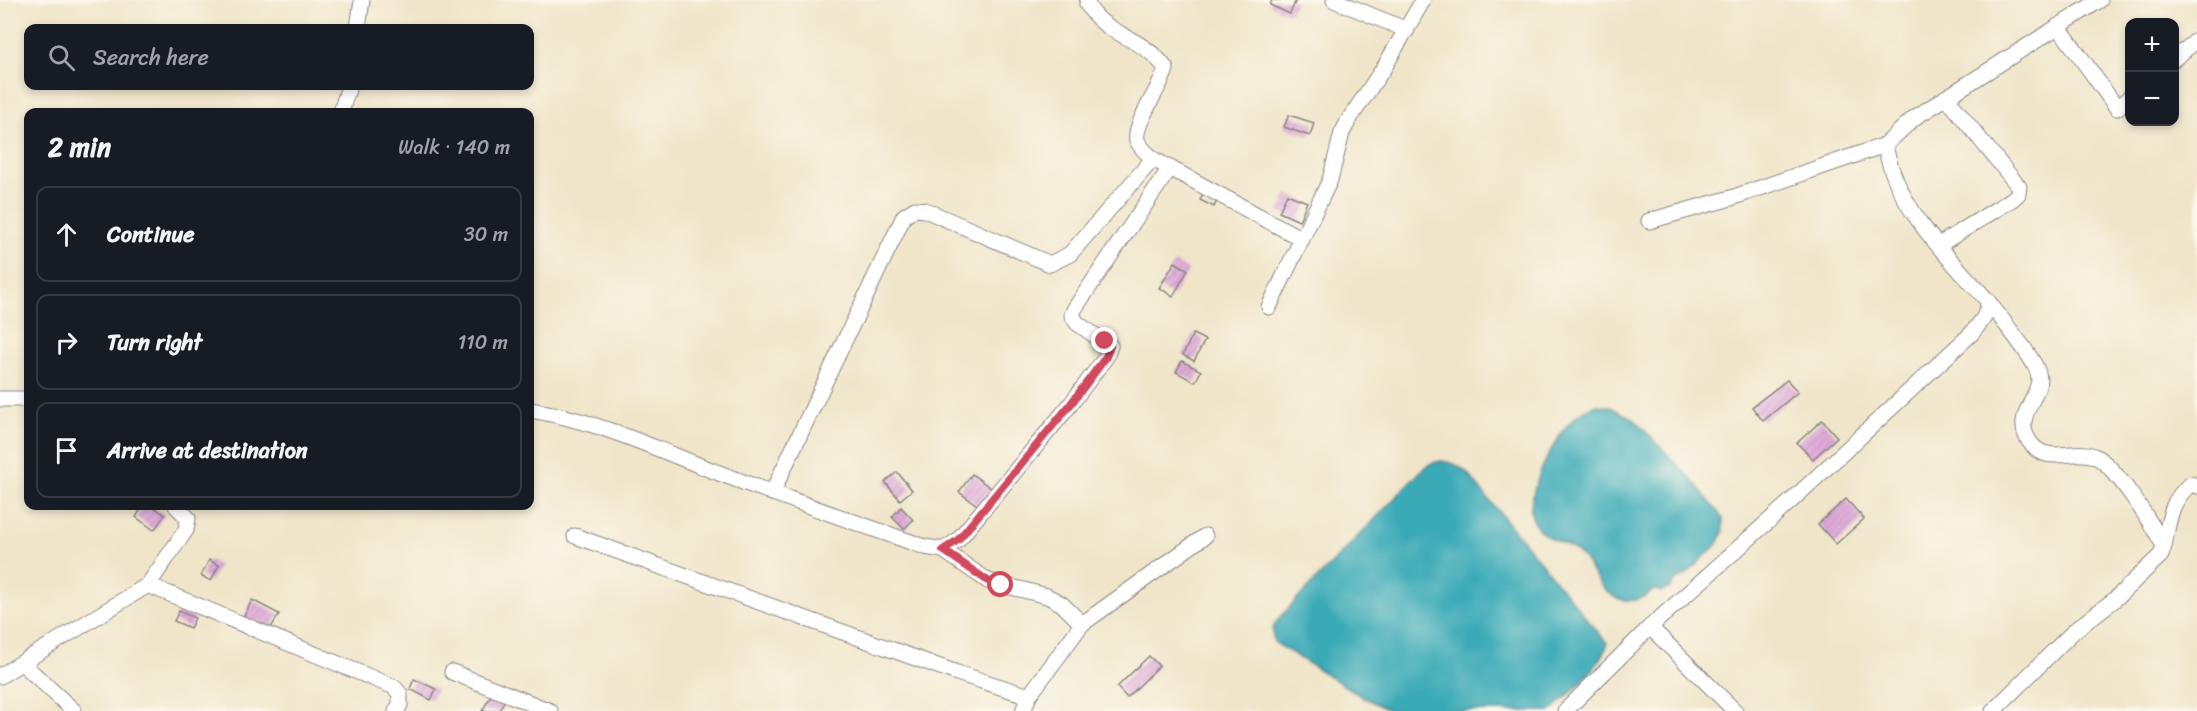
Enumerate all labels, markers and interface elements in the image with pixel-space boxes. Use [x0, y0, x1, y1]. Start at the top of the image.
map controls [2125, 18, 2179, 126]
button: + [2125, 18, 2179, 72]
search box [24, 24, 534, 90]
text: Search here [93, 38, 209, 77]
icon: search [45, 41, 78, 74]
button: − [2125, 72, 2179, 126]
text: 2 min [48, 124, 111, 170]
text: Walk · 140 m [398, 130, 510, 165]
text: Continue [107, 215, 195, 254]
text: 30 m [464, 217, 508, 252]
icon: ahead [50, 218, 83, 251]
text: Turn right [107, 323, 202, 362]
text: 110 m [458, 325, 508, 360]
icon: right [50, 326, 83, 359]
route end [1091, 327, 1117, 353]
text: Arrive at destination [107, 431, 308, 470]
icon: arrive [50, 434, 83, 467]
route start [987, 571, 1013, 597]

